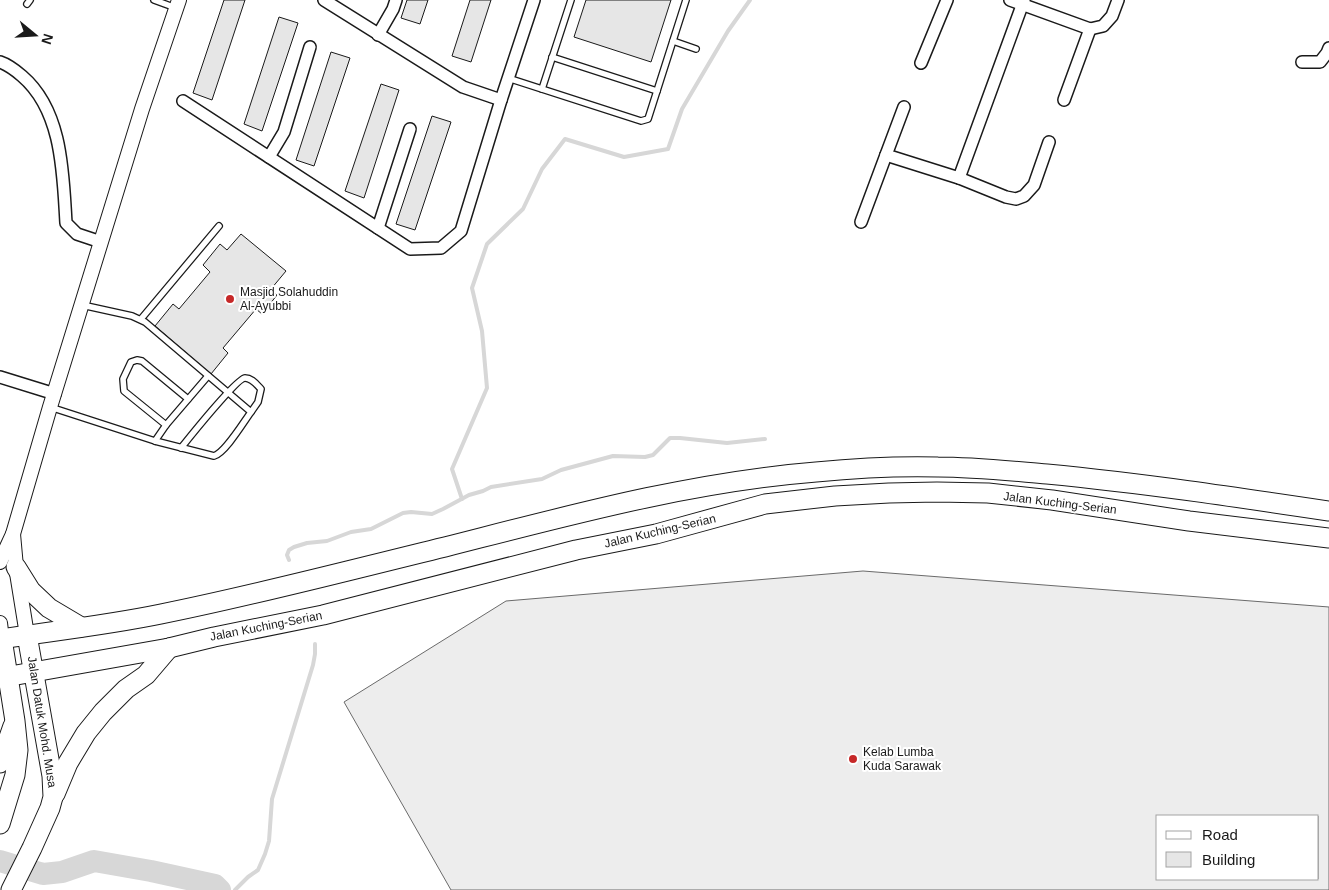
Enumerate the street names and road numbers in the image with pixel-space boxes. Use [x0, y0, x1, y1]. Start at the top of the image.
street label: Jalan Kuching-Serian [1003, 489, 1117, 517]
street label: Jalan Kuching-Serian [603, 511, 717, 551]
street label: Jalan Kuching-Serian [209, 608, 323, 644]
street label: Jalan Datuk Mohd. Musa [25, 655, 59, 789]

